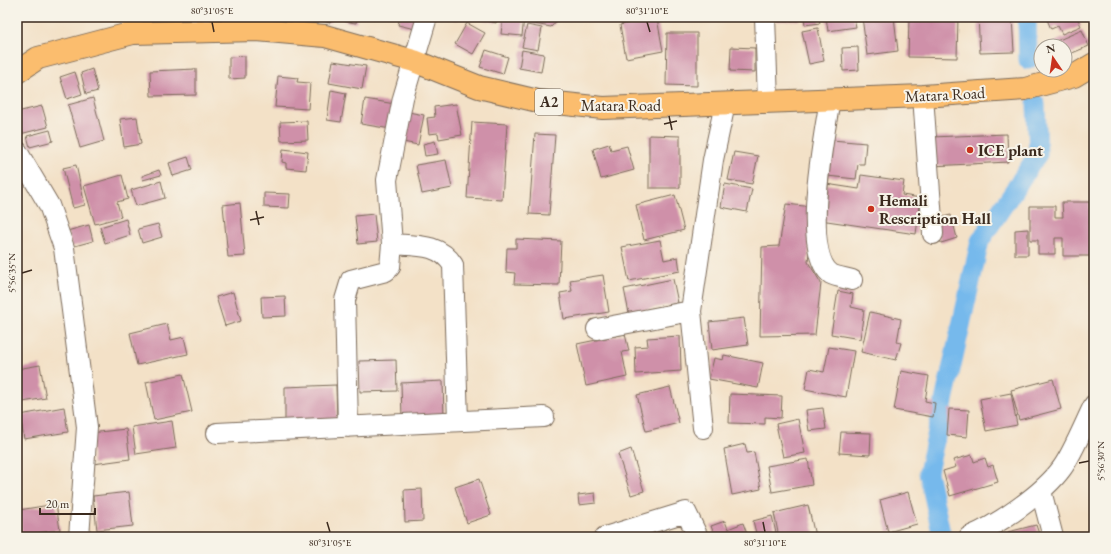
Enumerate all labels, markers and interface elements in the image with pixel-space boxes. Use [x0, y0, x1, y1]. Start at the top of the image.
text: 80°31'05"E [191, 4, 234, 17]
text: 80°31'10"E [626, 4, 669, 17]
north arrow [1033, 38, 1073, 78]
text: N [1045, 40, 1057, 56]
street label: Matara Road [904, 82, 987, 107]
road number: A2 [535, 89, 563, 115]
street label: Matara Road [581, 95, 662, 116]
place label: ICE plant [978, 140, 1043, 161]
marker: ICE plant [965, 145, 975, 155]
place label: Hemali Rescription Hall [879, 190, 991, 229]
marker: Hemali Rescription Hall [866, 204, 876, 214]
text: 5°56'35"N [5, 253, 18, 293]
text: 5°56'30"N [1094, 441, 1107, 481]
scale bar [40, 490, 95, 516]
text: 20 m [46, 496, 70, 512]
text: 80°31'05"E [309, 536, 352, 549]
text: 80°31'10"E [744, 536, 787, 549]

